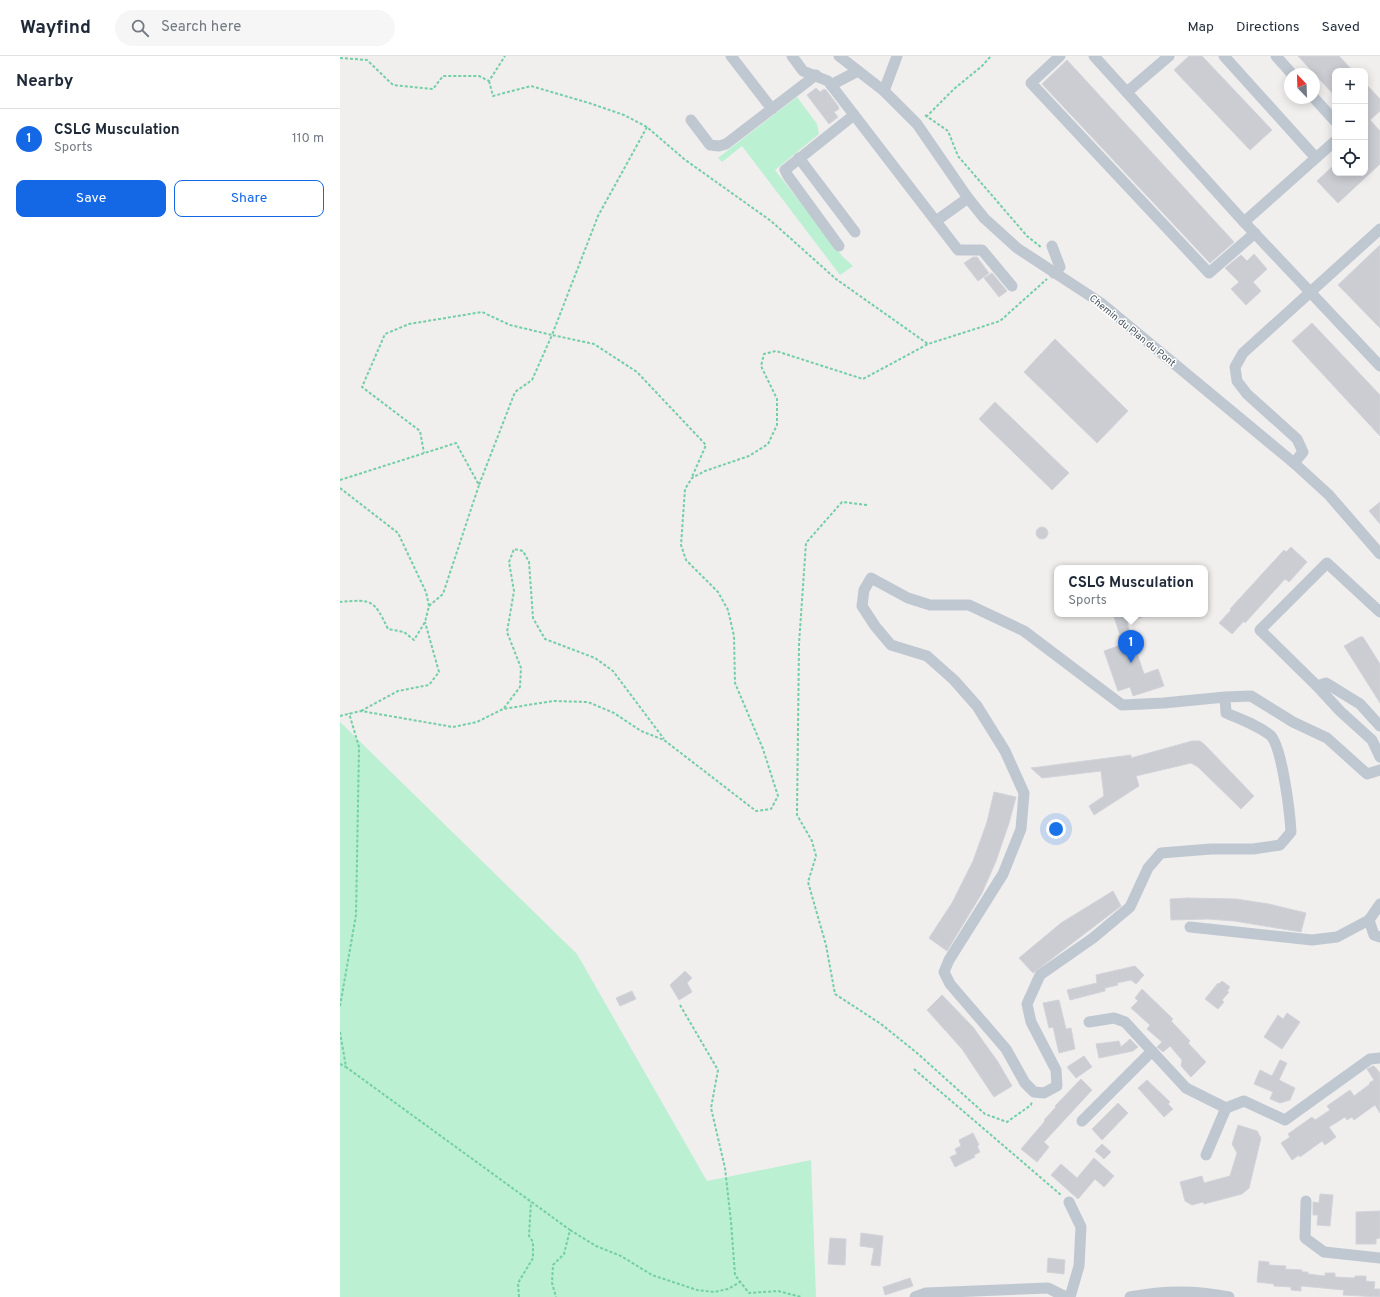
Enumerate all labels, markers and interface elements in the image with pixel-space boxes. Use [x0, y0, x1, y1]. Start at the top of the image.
search box [115, 10, 395, 46]
text: Wayfind [20, 16, 91, 40]
icon: search [129, 17, 151, 39]
text: Search here [161, 18, 241, 37]
text: Map [1188, 19, 1214, 36]
text: Directions [1236, 19, 1300, 36]
text: Saved [1322, 19, 1360, 36]
north arrow [1284, 68, 1320, 104]
map controls [1332, 68, 1368, 176]
button: + [1332, 68, 1368, 104]
text: Nearby [16, 71, 73, 93]
button: − [1332, 104, 1368, 140]
text: CSLG Musculation [54, 121, 180, 140]
text: 1 [26, 131, 32, 147]
text: 110 m [292, 131, 324, 147]
text: Sports [54, 140, 93, 156]
button: locate [1332, 140, 1368, 176]
button: Save [16, 180, 166, 217]
button: Share [174, 180, 324, 217]
street label: Chemin du Plan du Pont [1086, 292, 1178, 370]
popup [1054, 565, 1208, 617]
text: CSLG Musculation [1068, 574, 1194, 593]
text: Sports [1068, 593, 1107, 609]
pin: 1 [1118, 630, 1144, 663]
your location [1046, 819, 1066, 839]

